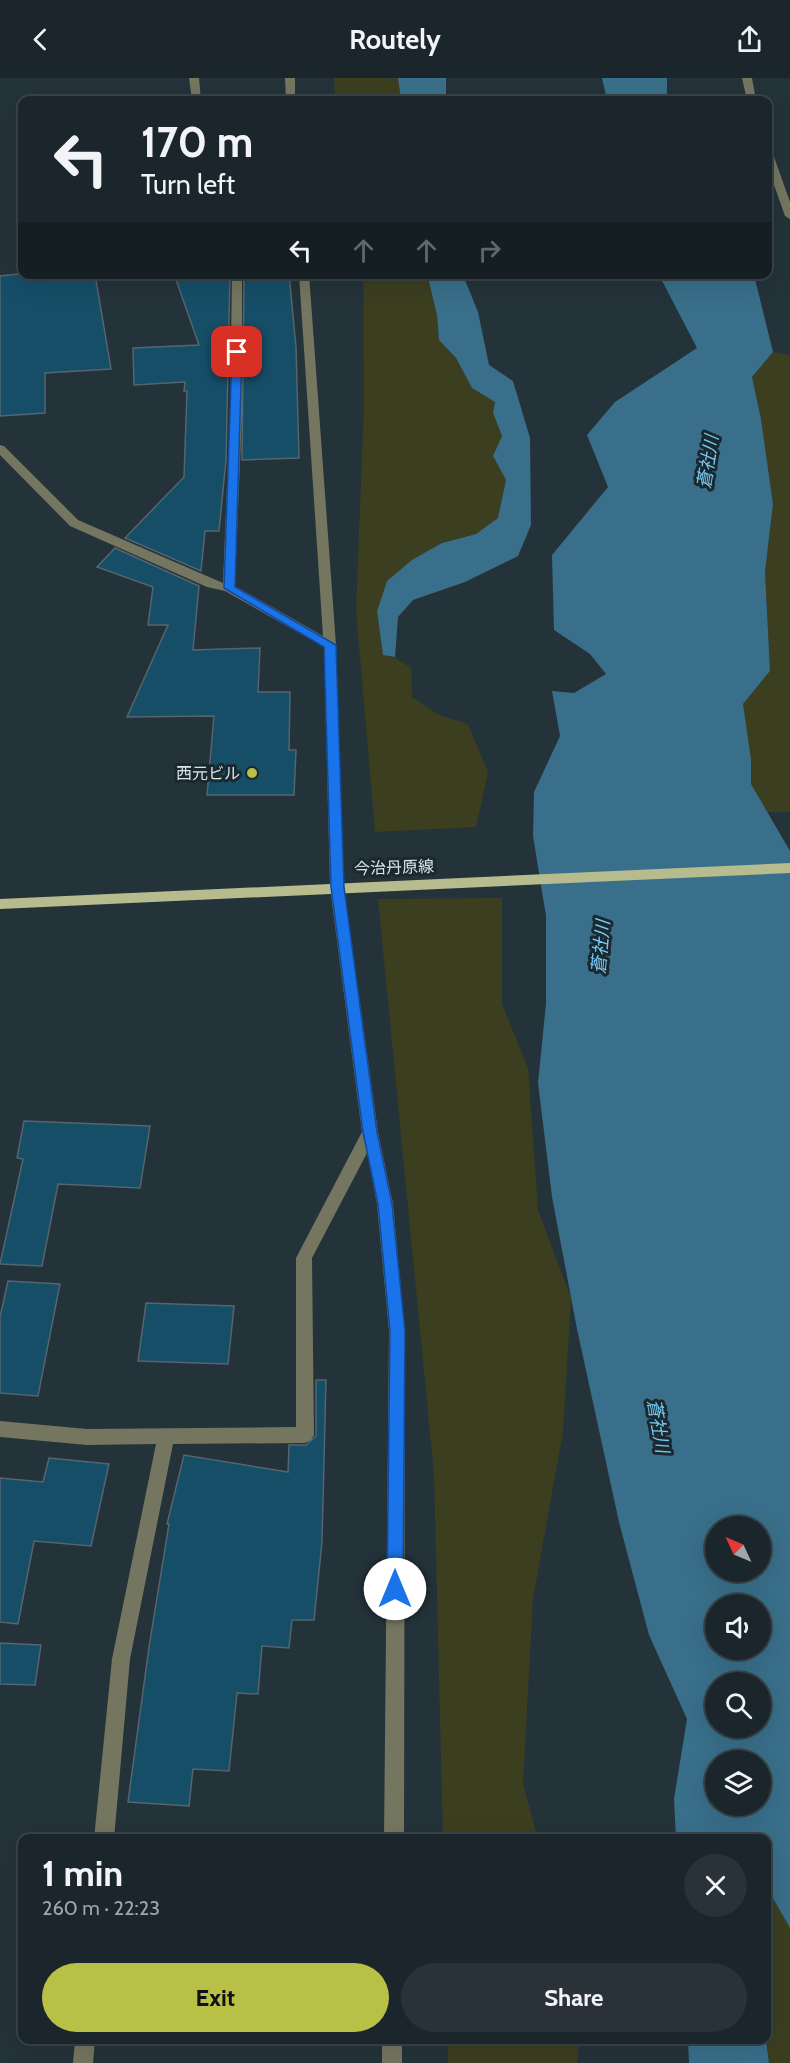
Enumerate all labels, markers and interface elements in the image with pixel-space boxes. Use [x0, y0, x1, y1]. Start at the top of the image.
icon: back [24, 23, 57, 56]
text: Routely [349, 23, 441, 56]
icon: share [733, 23, 766, 56]
text: 170 m [141, 116, 253, 168]
icon: left [42, 120, 120, 198]
text: Turn left [141, 168, 235, 201]
icon: left [284, 234, 317, 267]
icon: ahead [347, 234, 380, 267]
icon: ahead [410, 234, 443, 267]
icon: right [473, 234, 506, 267]
pin [211, 326, 262, 377]
icon: arrive [220, 335, 253, 368]
water label: 蒼社川 [693, 432, 723, 490]
place label: 西元ビル [176, 764, 240, 783]
marker: 西元ビル [245, 766, 259, 780]
street label: 今治丹原線 [354, 857, 434, 878]
water label: 蒼社川 [588, 917, 614, 975]
water label: 蒼社川 [642, 1398, 674, 1456]
north arrow [705, 1516, 771, 1582]
map controls [705, 1516, 771, 1816]
position arrow [363, 1557, 427, 1621]
button: sound [705, 1594, 771, 1660]
button: search [705, 1672, 771, 1738]
button: layers [705, 1750, 771, 1816]
text: 1 min [42, 1851, 123, 1895]
button: close [684, 1854, 747, 1917]
text: 260 m · 22:23 [42, 1896, 160, 1920]
button: Exit [42, 1963, 389, 2032]
button: Share [401, 1963, 747, 2032]

